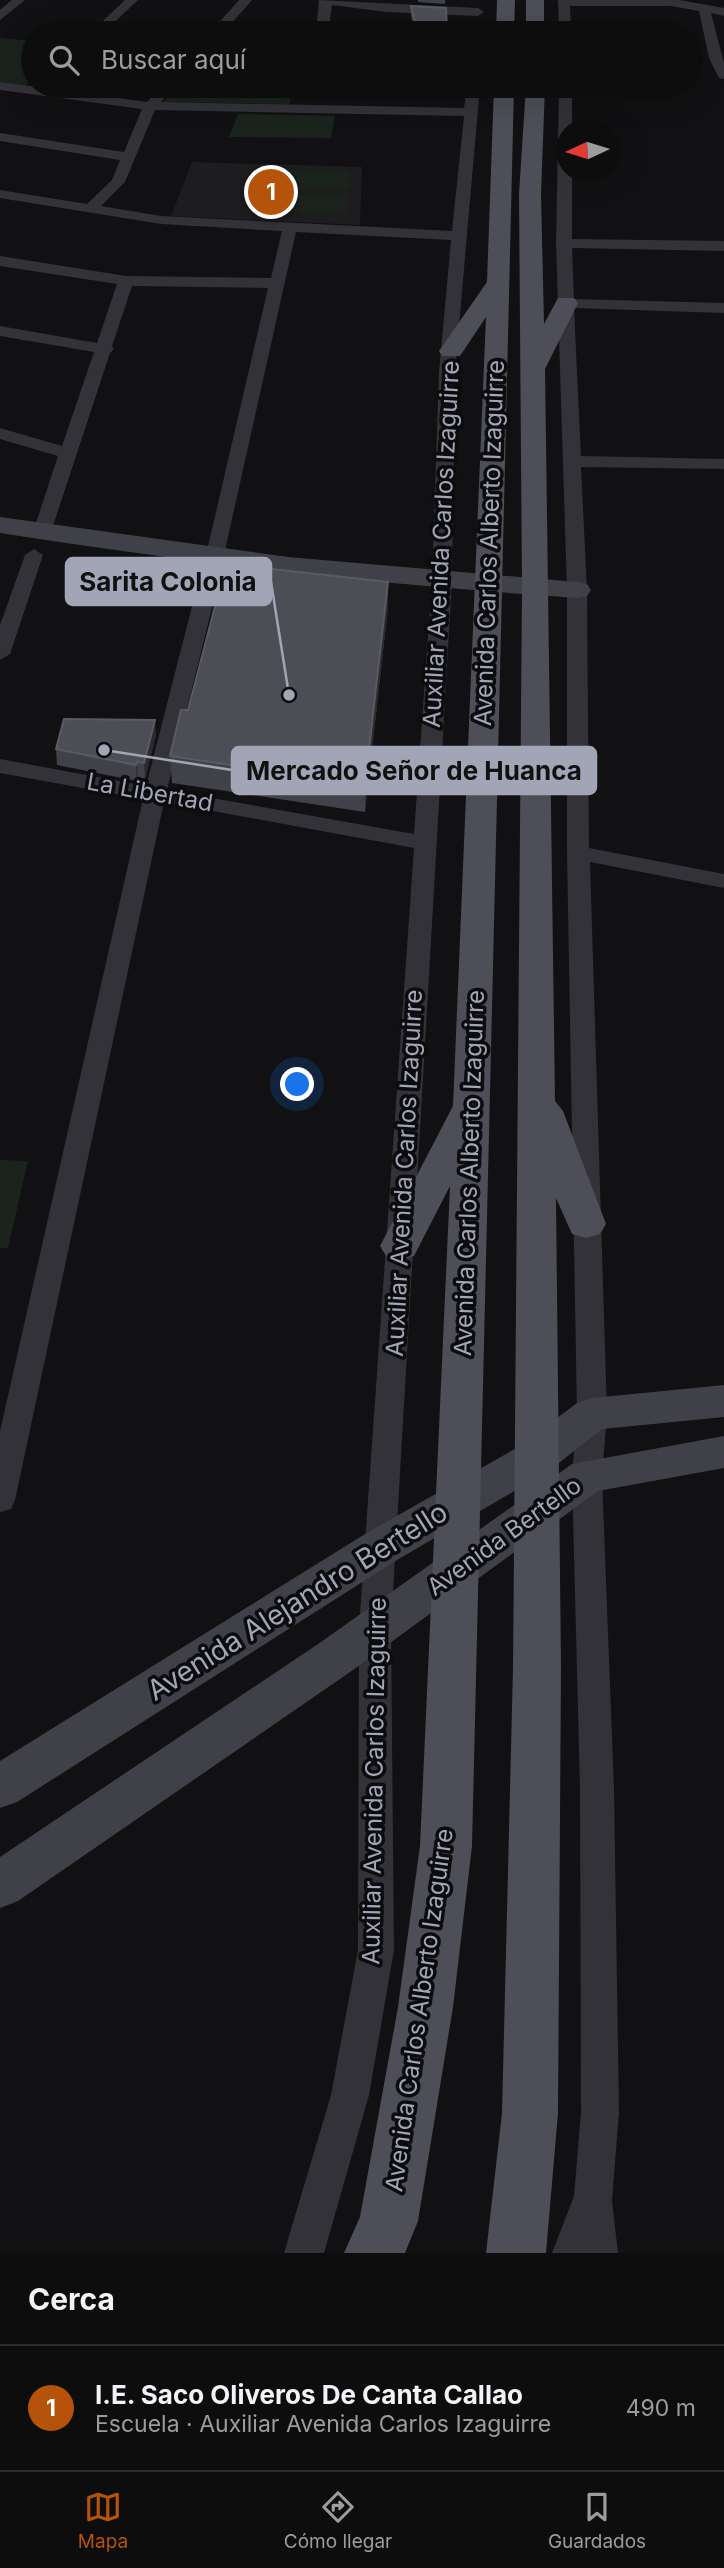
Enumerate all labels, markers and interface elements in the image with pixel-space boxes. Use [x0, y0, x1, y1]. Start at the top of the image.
search box [21, 21, 703, 98]
icon: search [45, 41, 83, 79]
text: Buscar aquí [101, 44, 246, 75]
north arrow [556, 119, 619, 182]
pin: 1 [248, 166, 294, 218]
street label: Auxiliar Avenida Carlos Izaguirre [417, 360, 465, 728]
street label: Avenida Carlos Alberto Izaguirre [468, 360, 510, 726]
callout: Sarita Colonia [66, 558, 271, 605]
text: Sarita Colonia [79, 566, 257, 597]
callout: Mercado Señor de Huanca [232, 747, 596, 794]
text: Mercado Señor de Huanca [246, 755, 582, 786]
street label: La Libertad [85, 767, 215, 817]
street label: Auxiliar Avenida Carlos Izaguirre [380, 989, 428, 1357]
street label: Avenida Carlos Alberto Izaguirre [448, 990, 490, 1356]
your location [280, 1067, 314, 1101]
street label: Avenida Bertello [421, 1470, 587, 1602]
street label: Avenida Alejandro Bertello [141, 1494, 453, 1708]
street label: Auxiliar Avenida Carlos Izaguirre [356, 1597, 392, 1965]
street label: Avenida Carlos Alberto Izaguirre [379, 1827, 459, 2193]
text: Cerca [28, 2281, 115, 2317]
text: I.E. Saco Oliveros De Canta Callao [95, 2379, 523, 2410]
text: 1 [46, 2394, 56, 2422]
text: 490 m [626, 2394, 696, 2422]
text: Escuela · Auxiliar Avenida Carlos Izaguirre [95, 2410, 551, 2438]
tab: Mapa [78, 2488, 128, 2553]
tab: Cómo llegar [284, 2488, 392, 2553]
tab: Guardados [548, 2488, 646, 2553]

